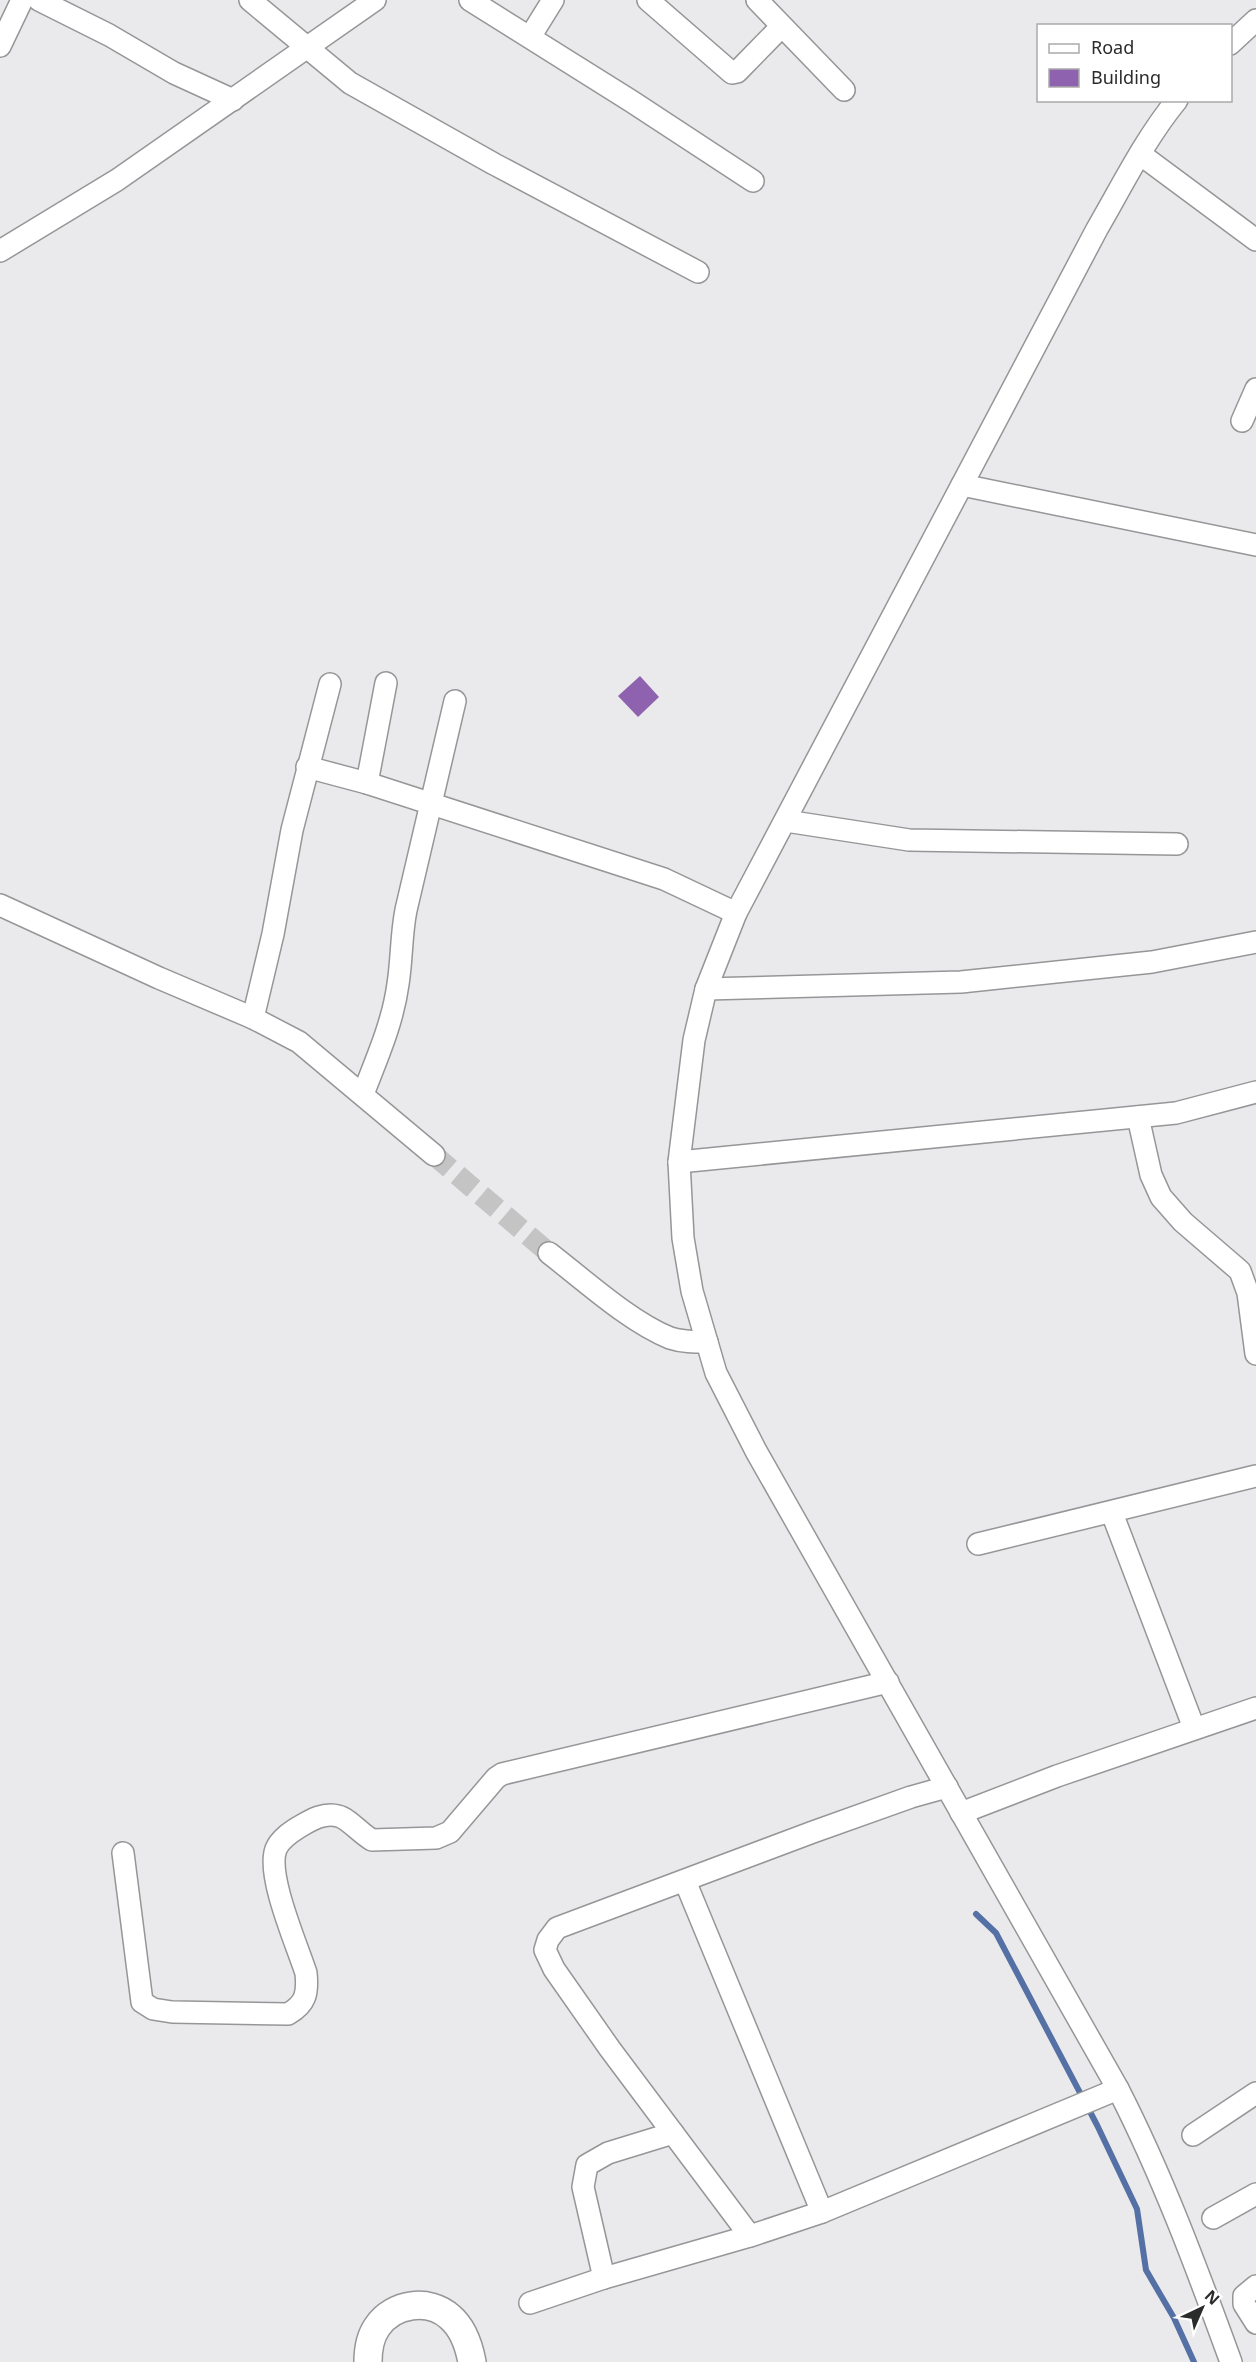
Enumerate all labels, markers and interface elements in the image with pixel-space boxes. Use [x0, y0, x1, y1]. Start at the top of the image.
legend [1037, 24, 1232, 102]
text: Road [1091, 35, 1134, 59]
text: Building [1091, 65, 1161, 89]
north arrow [1172, 2278, 1232, 2338]
text: N [1200, 2285, 1225, 2310]

